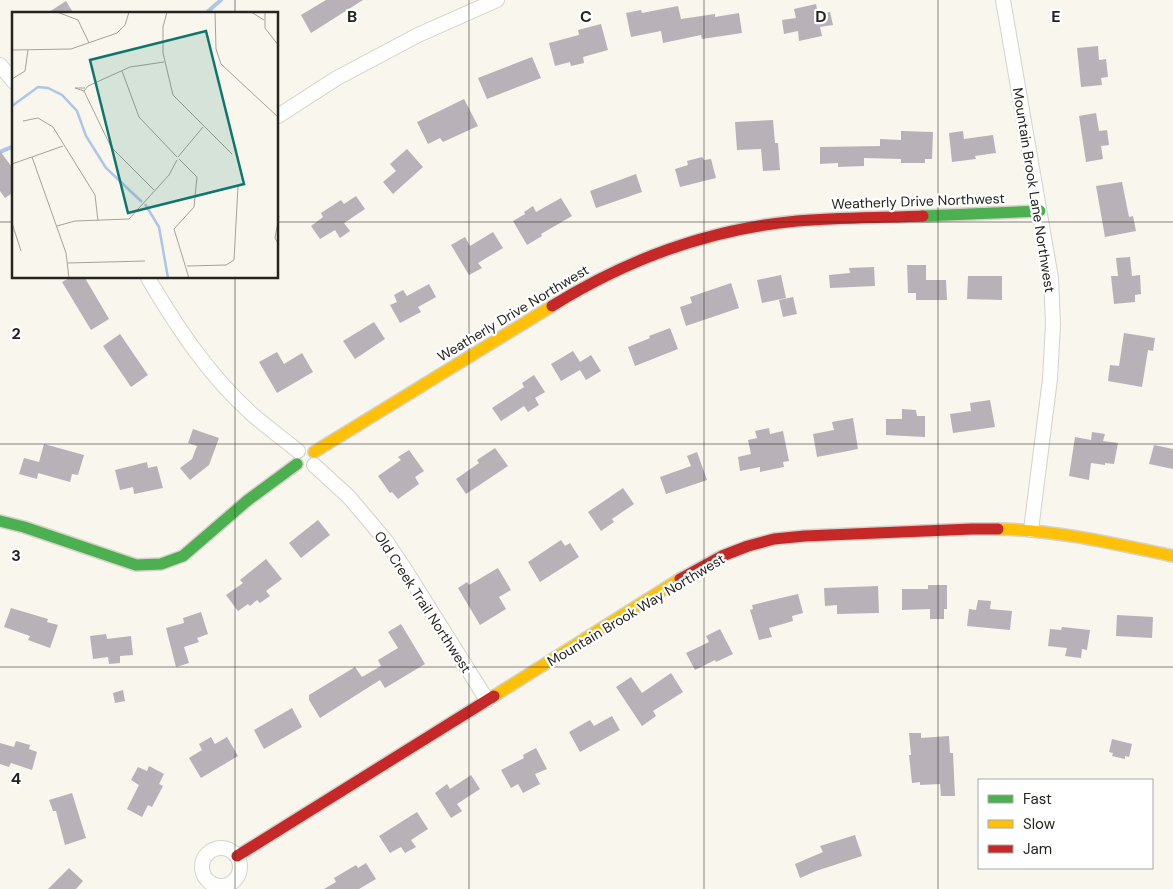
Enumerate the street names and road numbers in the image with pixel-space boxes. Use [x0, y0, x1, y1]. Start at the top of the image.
street label: Mountain Brook Lane Northwest [1009, 86, 1059, 294]
street label: Weatherly Drive Northwest [831, 189, 1005, 213]
street label: Weatherly Drive Northwest [434, 261, 592, 365]
street label: Old Creek Trail Northwest [370, 528, 476, 676]
street label: Mountain Brook Way Northwest [544, 550, 728, 670]

